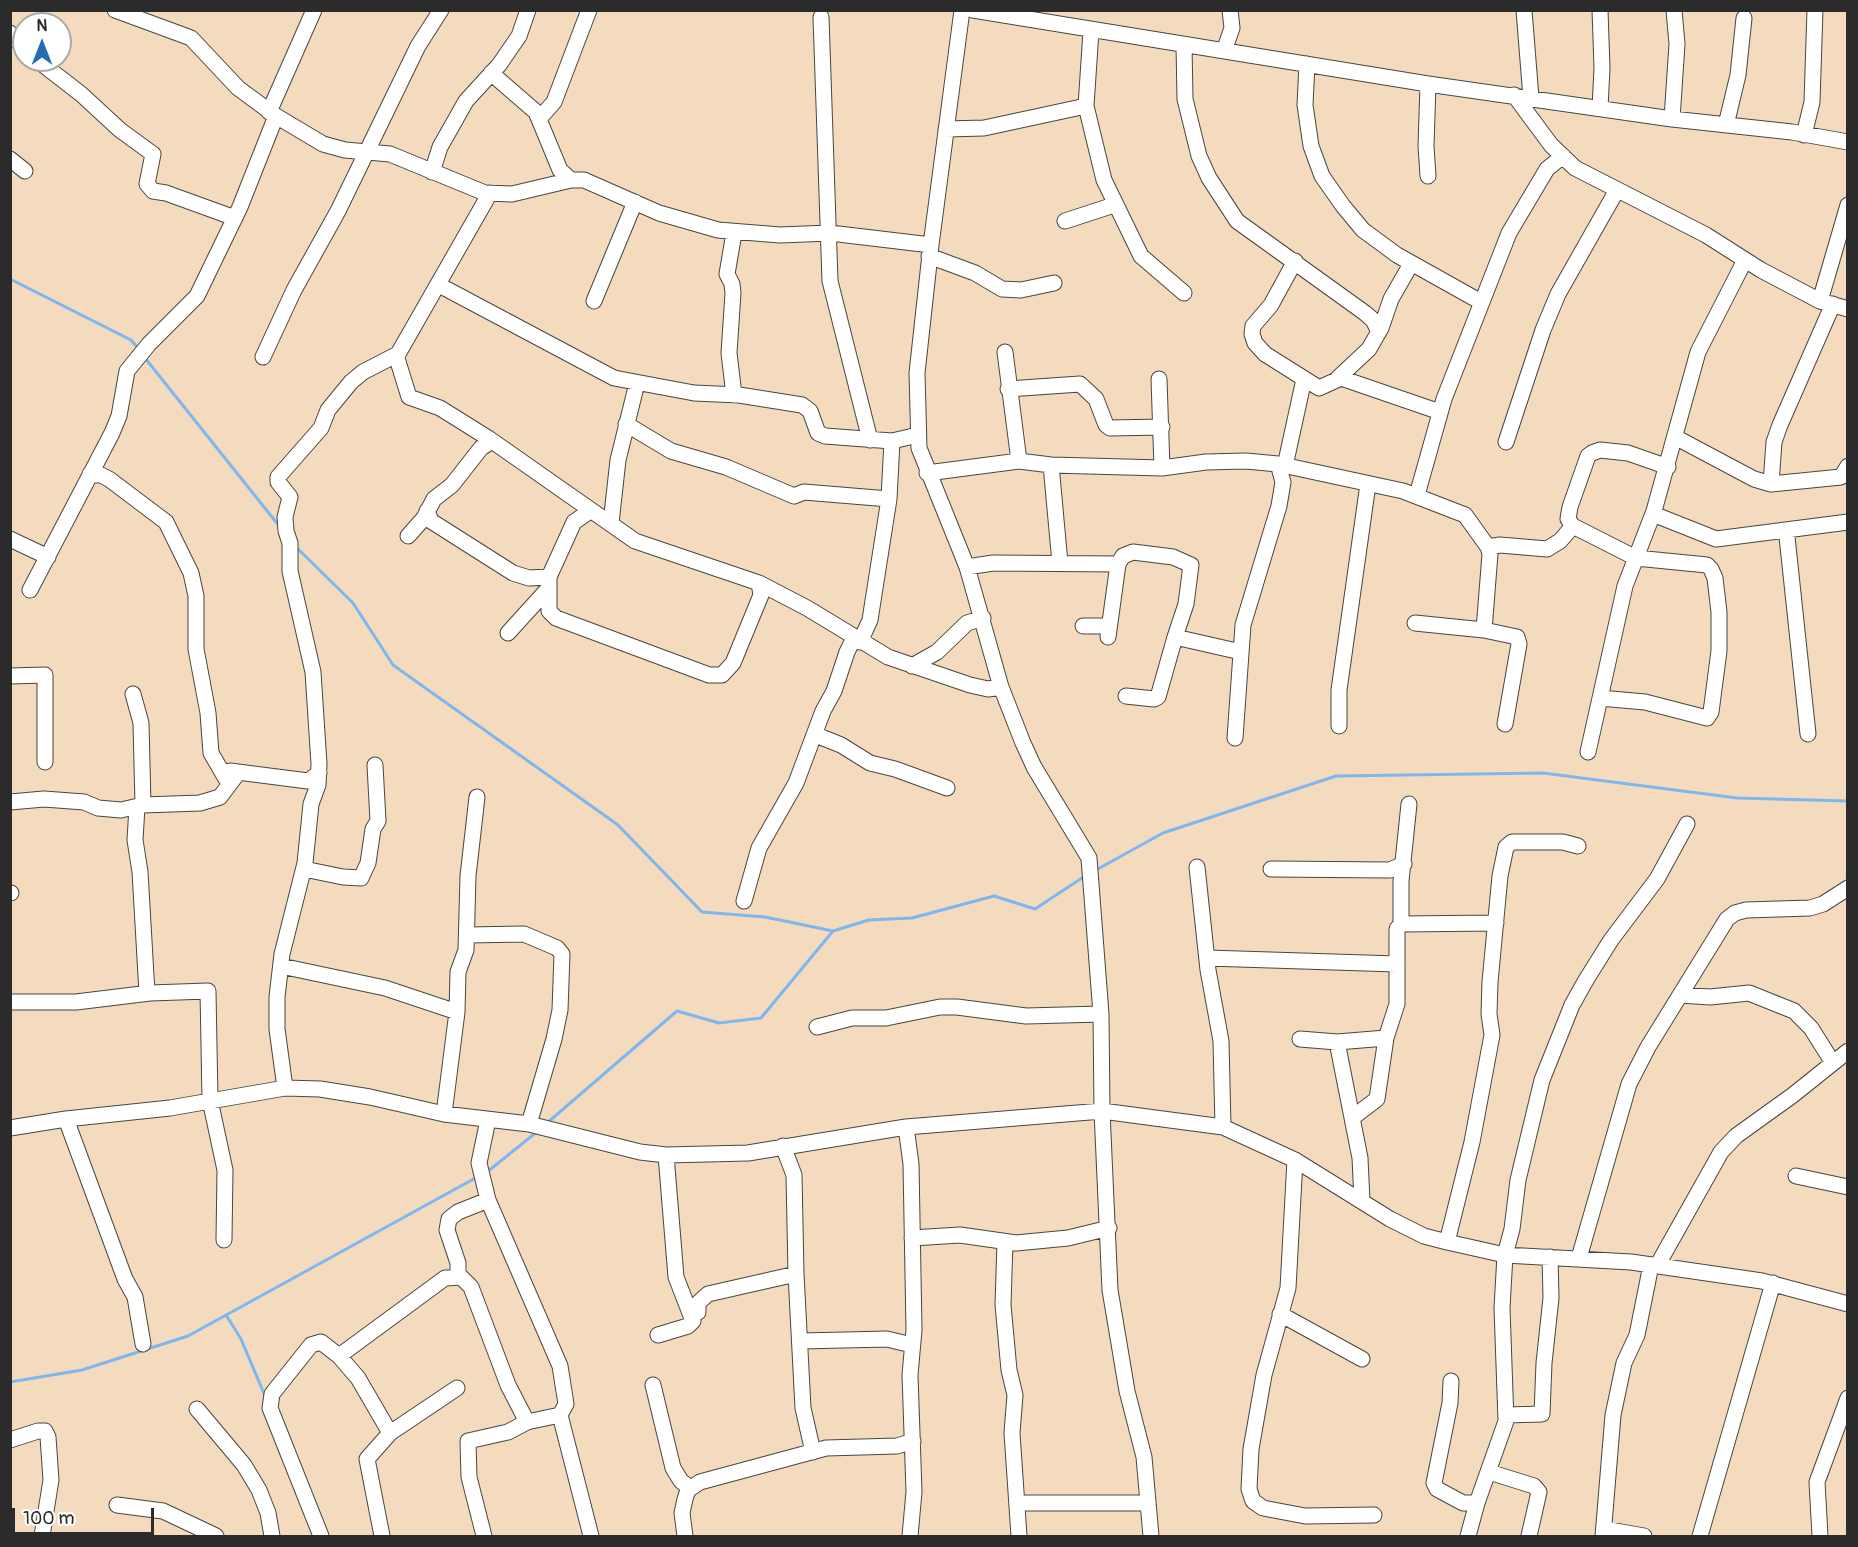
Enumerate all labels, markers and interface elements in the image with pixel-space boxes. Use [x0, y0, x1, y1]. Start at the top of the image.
north arrow [12, 12, 72, 72]
text: N [37, 16, 47, 36]
scale bar [15, 1496, 158, 1534]
text: 100 m [23, 1507, 75, 1530]

